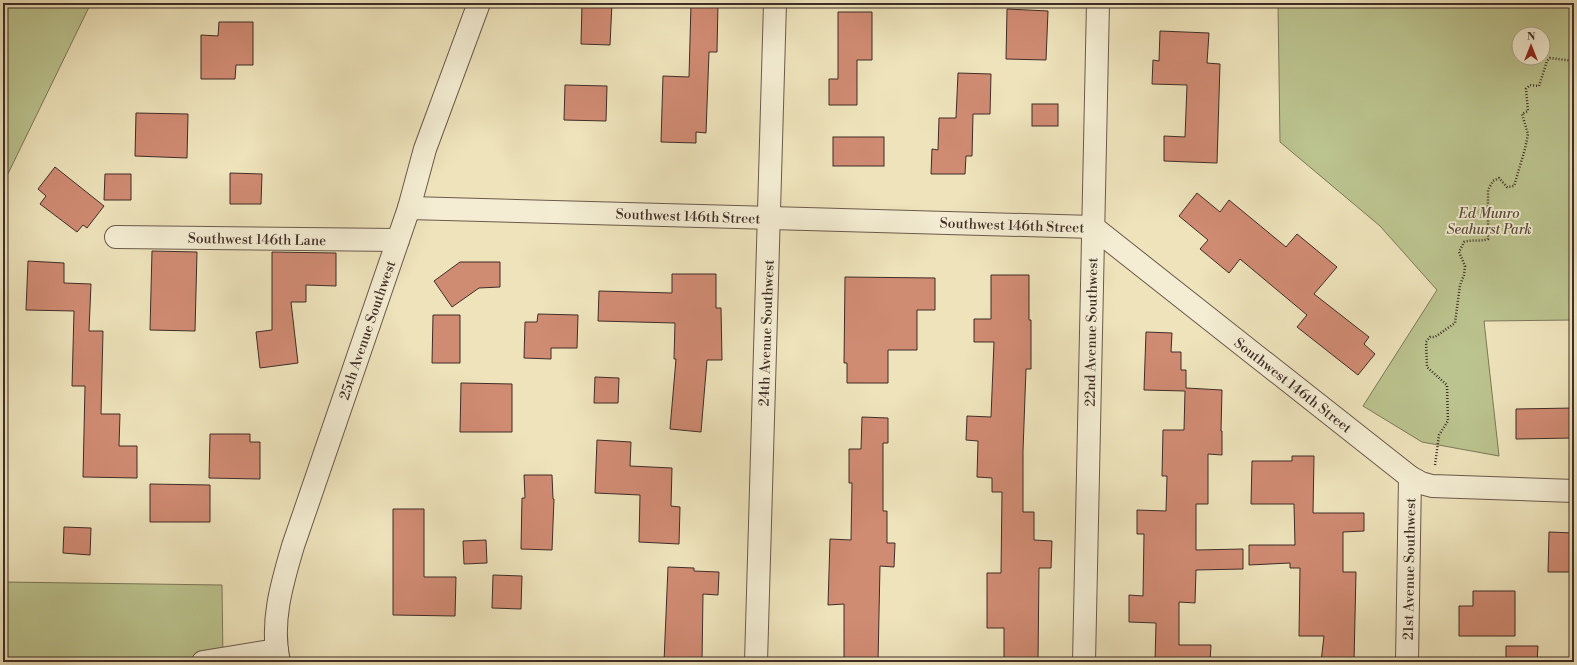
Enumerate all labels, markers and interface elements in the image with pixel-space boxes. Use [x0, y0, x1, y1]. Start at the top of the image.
north arrow [1511, 26, 1551, 66]
text: N [1527, 30, 1536, 44]
street label: Southwest 146th Street [615, 205, 761, 229]
park label: Ed Munro Seahurst Park [1446, 205, 1532, 239]
street label: Southwest 146th Street [939, 214, 1085, 238]
street label: Southwest 146th Lane [188, 230, 326, 250]
street label: 22nd Avenue Southwest [1082, 257, 1102, 407]
street label: 25th Avenue Southwest [336, 258, 400, 402]
street label: 24th Avenue Southwest [755, 259, 779, 407]
street label: Southwest 146th Street [1230, 334, 1355, 437]
street label: 21st Avenue Southwest [1400, 498, 1420, 640]

